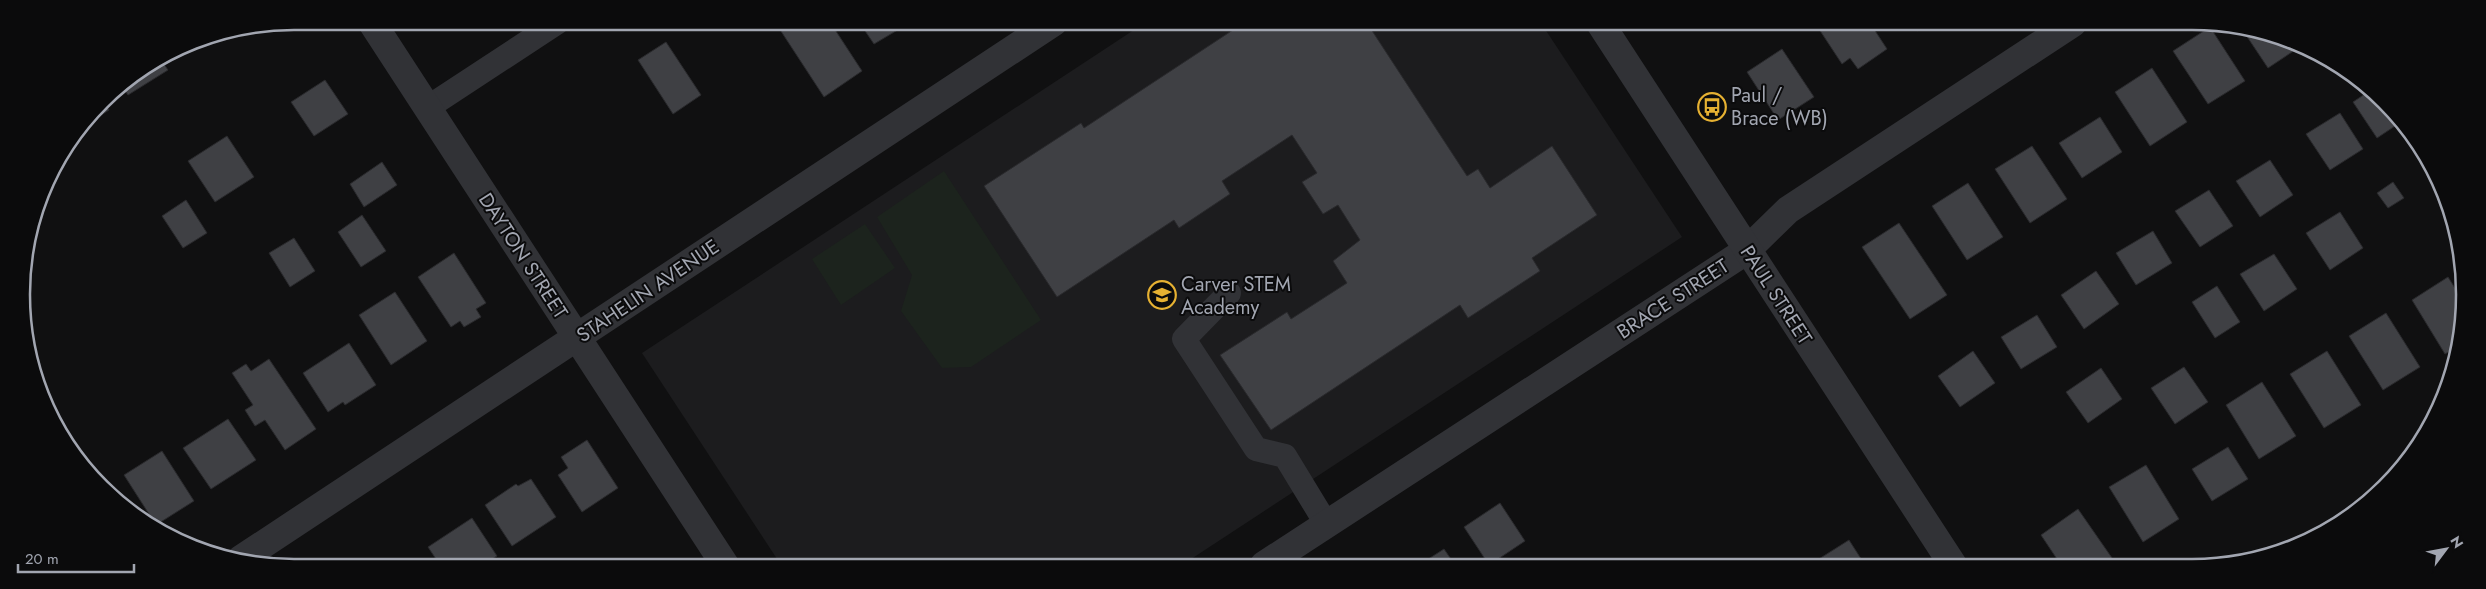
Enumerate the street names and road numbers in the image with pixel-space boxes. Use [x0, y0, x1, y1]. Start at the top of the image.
street label: DAYTON STREET [471, 187, 575, 325]
street label: STAHELIN AVENUE [571, 232, 725, 350]
street label: PAUL STREET [1733, 240, 1819, 351]
street label: BRACE STREET [1611, 251, 1735, 346]

